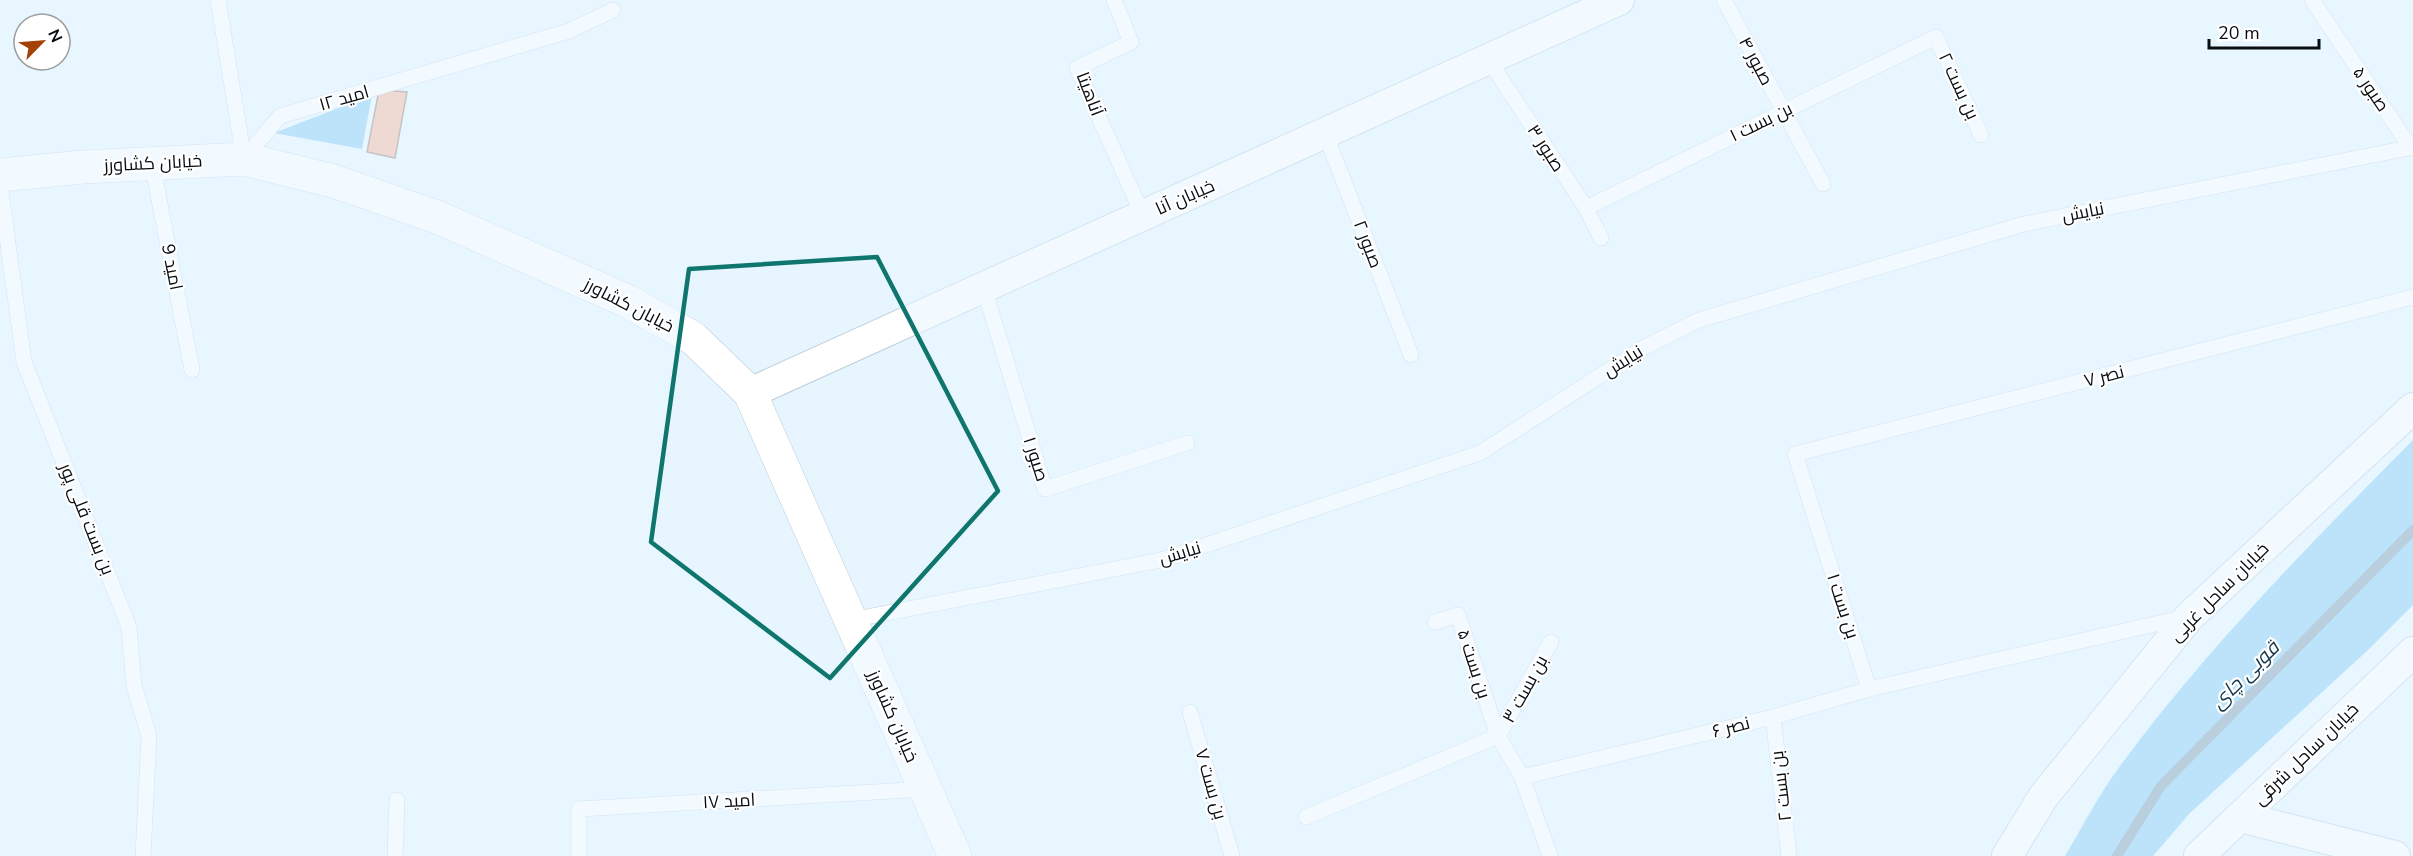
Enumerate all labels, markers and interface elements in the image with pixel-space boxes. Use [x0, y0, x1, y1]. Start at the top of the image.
north arrow [12, 12, 72, 72]
scale bar [2209, 12, 2318, 50]
text: 20 m [2218, 21, 2260, 45]
text: N [42, 26, 67, 46]
street label: صبور ۴ [1733, 33, 1779, 89]
street label: بن بست ۲ [1933, 49, 1985, 123]
street label: صبور ۵ [2347, 62, 2395, 116]
street label: آناهیتا [1071, 69, 1109, 120]
street label: امید ۱۲ [316, 79, 372, 117]
street label: بن بست ۱ [1726, 96, 1796, 148]
street label: صبور ۳ [1522, 120, 1570, 176]
street label: خیابان کشاورز [102, 148, 203, 178]
street label: خیابان آنا [1152, 173, 1218, 221]
street label: نیایش [2060, 196, 2106, 228]
street label: صبور ۲ [1348, 217, 1388, 271]
street label: امید 9 [156, 242, 188, 292]
street label: خیابان کشاورز [579, 271, 678, 338]
street label: نیایش [1599, 340, 1647, 382]
street label: نصر ۷ [2081, 359, 2127, 393]
street label: صبور ۱ [1018, 434, 1054, 484]
street label: بن بست قلی پور [53, 459, 120, 578]
street label: نیایش [1156, 535, 1204, 571]
street label: خیابان ساحل غربی [2164, 537, 2274, 647]
street label: بن بست ۱ [1821, 570, 1865, 642]
street label: بن بست ۵ [1452, 626, 1496, 702]
water label: قوبی چای [2205, 633, 2287, 715]
street label: بن بست ۳ [1497, 651, 1553, 727]
street label: خیابان کشاورز [862, 665, 924, 766]
street label: خیابان ساحل شرقی [2248, 697, 2364, 811]
street label: نصر ۶ [1710, 711, 1752, 743]
street label: بن بست ۷ [1189, 746, 1233, 822]
street label: بن بست ۲ [1765, 749, 1797, 823]
street label: امید ۱۷ [702, 788, 756, 814]

